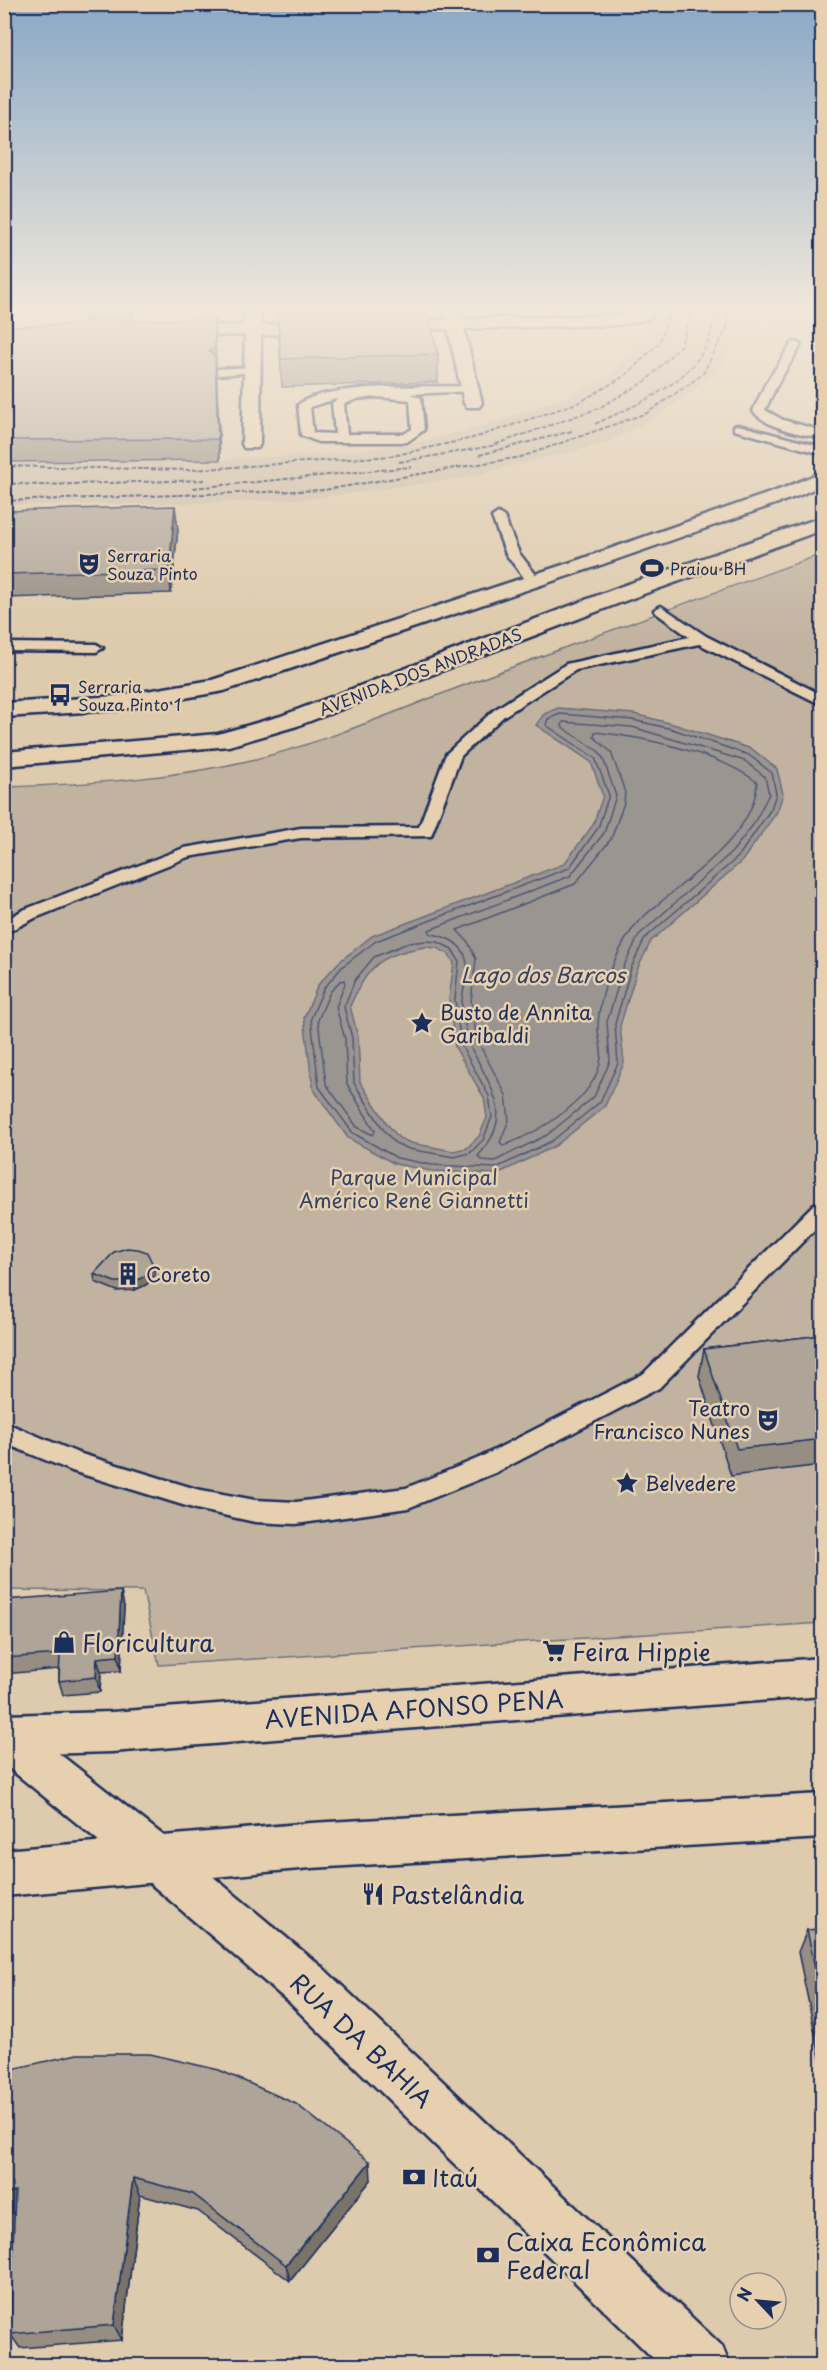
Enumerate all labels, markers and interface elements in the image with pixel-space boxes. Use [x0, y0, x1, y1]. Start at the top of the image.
place label: Serraria Souza Pinto [107, 543, 198, 585]
theatre icon: Serraria Souza Pinto [76, 551, 102, 577]
sports icon: Praiou BH [639, 555, 665, 581]
place label: Praiou BH [670, 556, 747, 580]
street label: AVENIDA DOS ANDRADAS [315, 621, 525, 721]
place label: Serraria Souza Pinto 1 [78, 674, 181, 716]
bus stop icon: Serraria Souza Pinto 1 [47, 682, 73, 708]
water label: Lago dos Barcos [461, 958, 628, 990]
place label: Busto de Annita Garibaldi [440, 997, 592, 1050]
place icon: Busto de Annita Garibaldi [409, 1010, 435, 1036]
park label: Parque Municipal Américo Renê Giannetti [299, 1162, 529, 1215]
place label: Coreto [146, 1259, 211, 1289]
building icon: Coreto [115, 1261, 141, 1287]
place label: Teatro Francisco Nunes [593, 1393, 750, 1446]
theatre icon: Teatro Francisco Nunes [755, 1407, 781, 1433]
place label: Belvedere [645, 1468, 737, 1498]
place icon: Belvedere [614, 1470, 640, 1496]
place label: Floricultura [82, 1624, 214, 1660]
shop icon: Floricultura [51, 1629, 77, 1655]
place label: Feira Hippie [572, 1633, 711, 1669]
supermarket icon: Feira Hippie [541, 1638, 567, 1664]
street label: AVENIDA AFONSO PENA [263, 1680, 565, 1736]
place label: Pastelândia [391, 1876, 524, 1912]
restaurant icon: Pastelândia [360, 1881, 386, 1907]
street label: RUA DA BAHIA [283, 1964, 441, 2116]
place label: Itaú [432, 2159, 478, 2195]
bank icon: Itaú [401, 2164, 427, 2190]
place label: Caixa Econômica Federal [506, 2223, 706, 2287]
bank icon: Caixa Econômica Federal [475, 2242, 501, 2268]
north arrow [728, 2271, 788, 2331]
text: N [730, 2283, 757, 2305]

